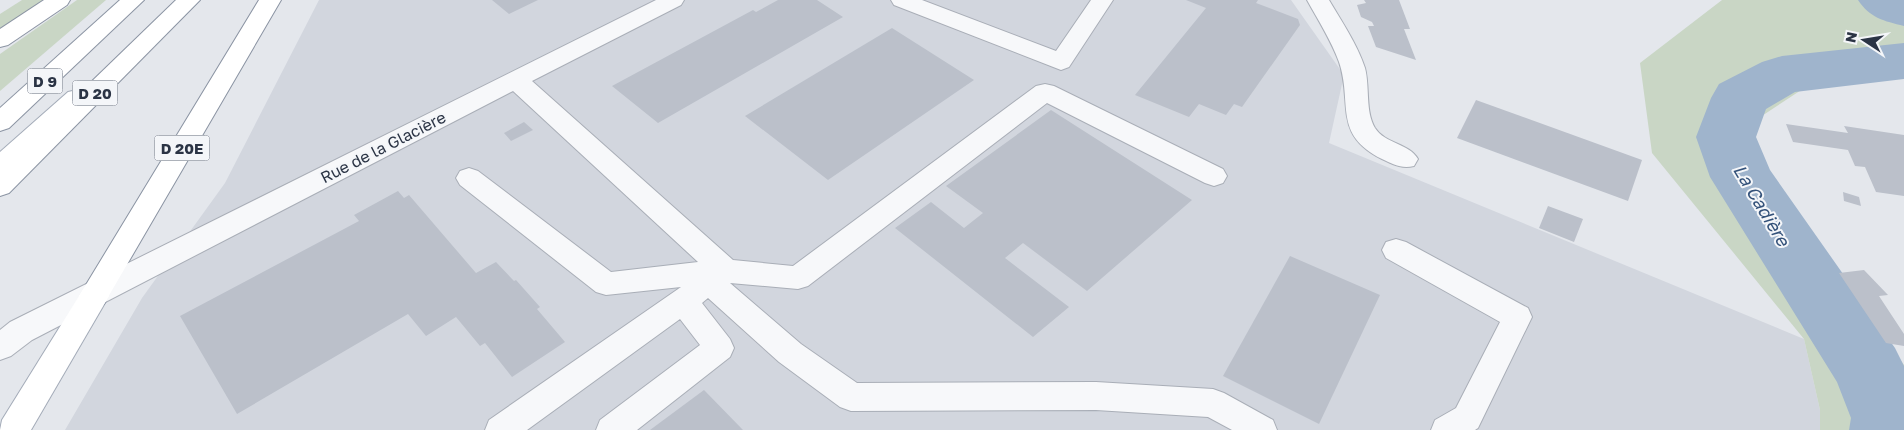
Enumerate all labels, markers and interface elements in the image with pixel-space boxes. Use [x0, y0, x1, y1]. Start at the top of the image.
north arrow [1839, 15, 1889, 65]
text: N [1841, 30, 1860, 44]
road number: D 9 [28, 68, 62, 94]
road number: D 20 [72, 80, 118, 106]
street label: Rue de la Glacière [317, 107, 449, 187]
road number: D 20E [154, 136, 210, 160]
water label: La Cadière [1729, 160, 1796, 251]

